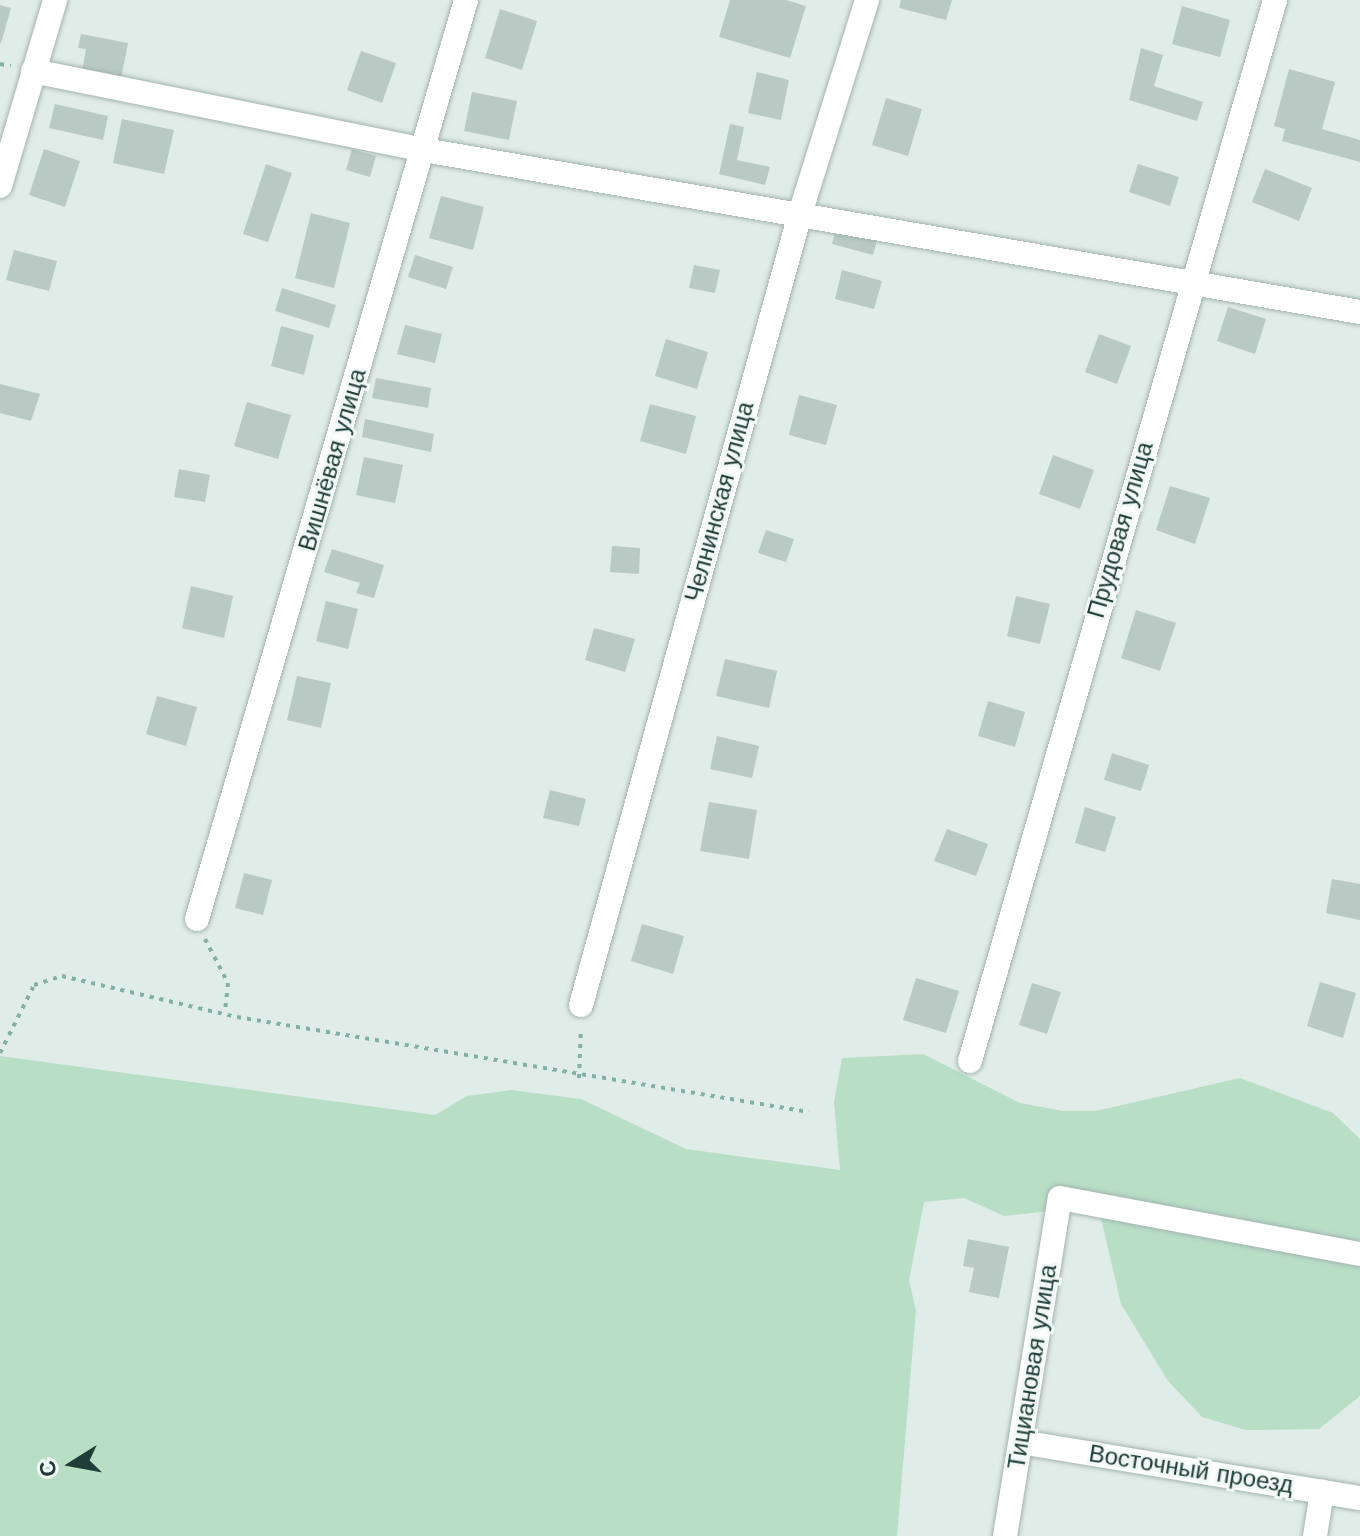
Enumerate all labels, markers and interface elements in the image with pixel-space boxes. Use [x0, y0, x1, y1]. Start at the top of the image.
street label: Вишнёвая улица [293, 366, 373, 554]
street label: Челнинская улица [679, 399, 761, 605]
street label: Прудовая улица [1082, 439, 1160, 621]
street label: Тициановая улица [1003, 1262, 1063, 1472]
north arrow [32, 1424, 112, 1504]
street label: Восточный проезд [1087, 1440, 1295, 1500]
text: С [34, 1458, 62, 1479]

